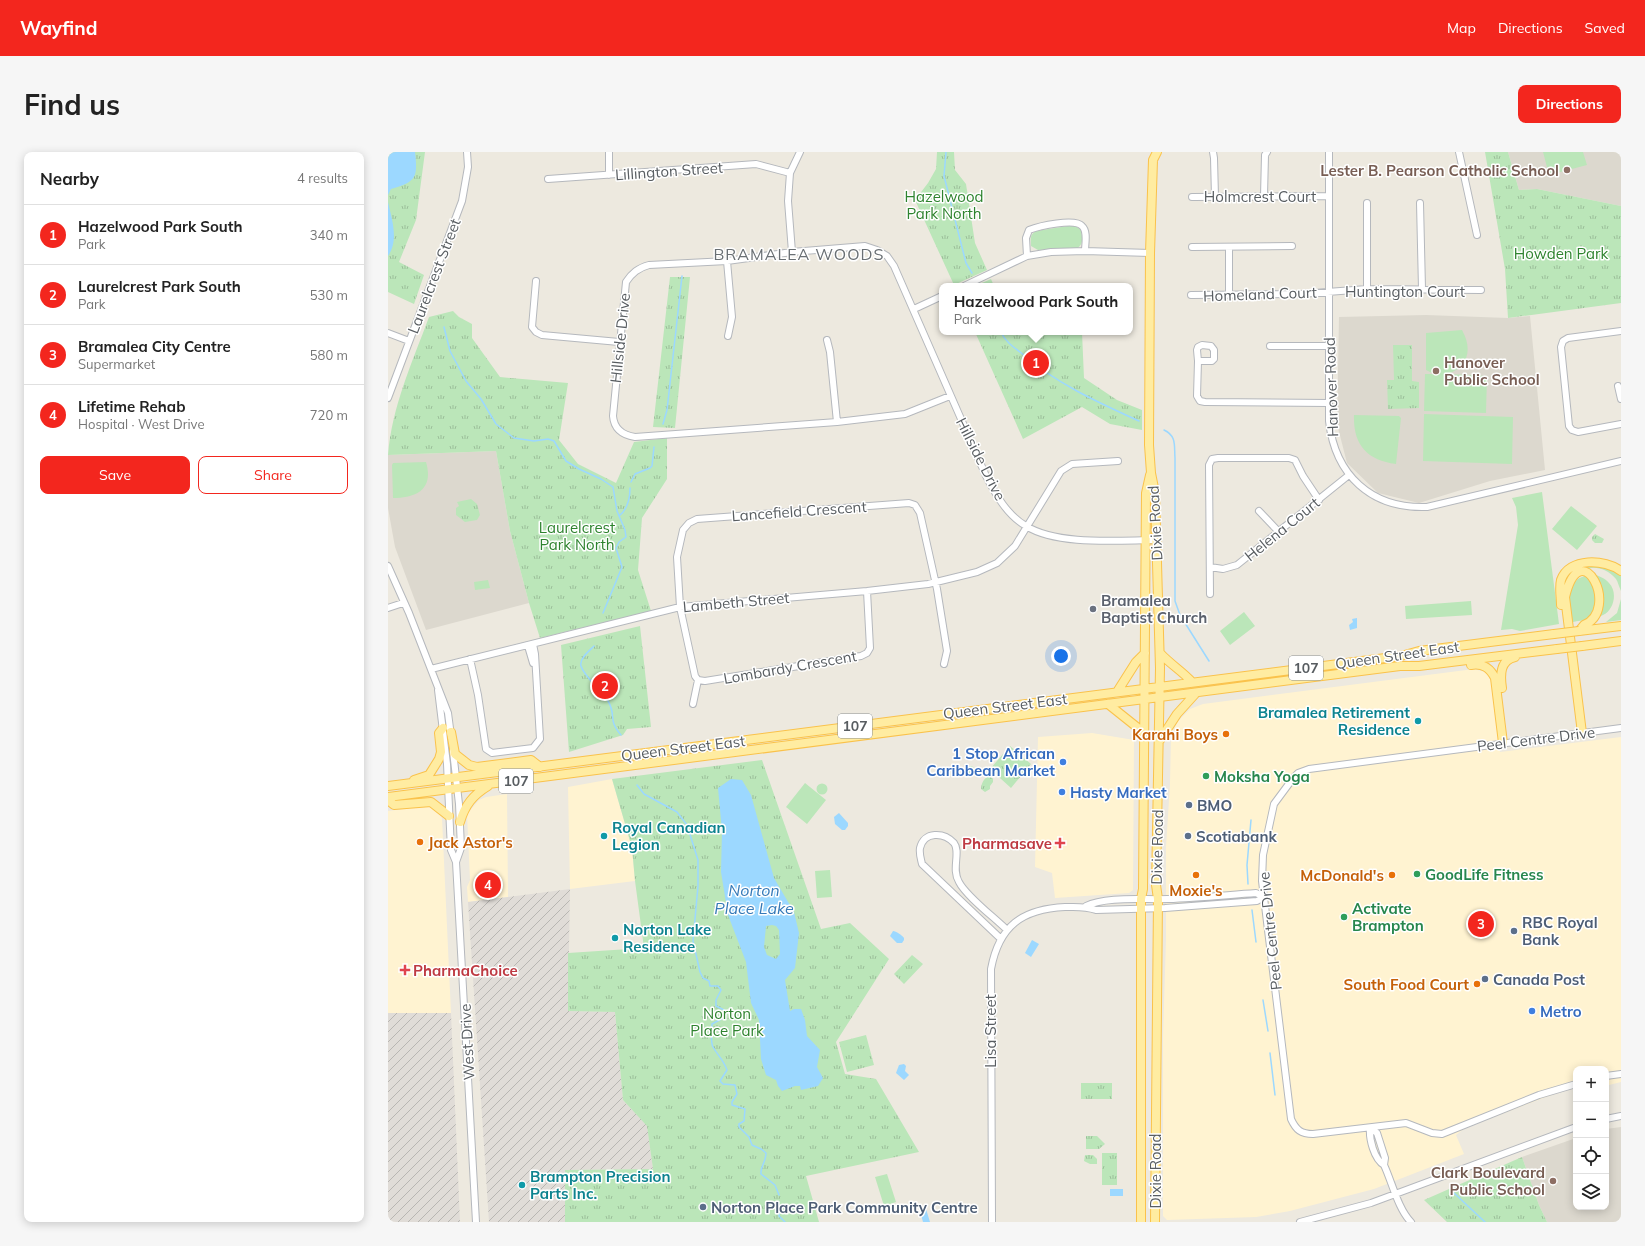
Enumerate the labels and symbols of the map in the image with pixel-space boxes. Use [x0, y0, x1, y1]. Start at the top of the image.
street label: Lillington Street [614, 158, 724, 184]
place label: Lester B. Pearson Catholic School [1320, 161, 1559, 180]
marker: Lester B. Pearson Catholic School [1562, 165, 1572, 175]
park label: Hazelwood Park North [905, 187, 983, 223]
street label: Holmcrest Court [1204, 187, 1316, 206]
street label: Laurelcrest Street [403, 216, 465, 336]
district label: BRAMALEA WOODS [713, 244, 885, 264]
park label: Howden Park [1514, 244, 1608, 263]
street label: Huntington Court [1345, 282, 1465, 301]
street label: Homeland Court [1203, 283, 1317, 305]
street label: Hillside Drive [606, 292, 634, 384]
street label: Hanover Road [1320, 337, 1342, 437]
pin: 1 [1023, 348, 1049, 378]
place label: Hanover Public School [1444, 353, 1540, 389]
marker: Hanover Public School [1431, 366, 1441, 376]
street label: Hillside Drive [952, 414, 1010, 504]
street label: Dixie Road [1144, 485, 1166, 561]
street label: Helena Court [1241, 493, 1323, 565]
street label: Lancefield Crescent [731, 497, 867, 525]
park label: Laurelcrest Park North [539, 518, 615, 554]
street label: Lambeth Street [682, 588, 790, 616]
place label: Bramalea Baptist Church [1101, 591, 1207, 627]
marker: Bramalea Baptist Church [1088, 604, 1098, 614]
street label: Queen Street East [1334, 637, 1460, 673]
street label: Lombardy Crescent [722, 646, 858, 688]
your location [1051, 646, 1071, 666]
road number: 107 [1289, 656, 1323, 680]
pin: 2 [592, 671, 618, 701]
street label: Queen Street East [942, 689, 1068, 723]
place label: Bramalea Retirement Residence [1258, 703, 1410, 739]
road number: 107 [838, 714, 872, 738]
marker: Bramalea Retirement Residence [1413, 716, 1423, 726]
street label: Peel Centre Drive [1476, 722, 1596, 756]
place label: Karahi Boys [1132, 725, 1218, 744]
marker: Karahi Boys [1221, 729, 1231, 739]
street label: Queen Street East [620, 731, 746, 765]
place label: 1 Stop African Caribbean Market [926, 744, 1055, 780]
marker: 1 Stop African Caribbean Market [1058, 757, 1068, 767]
place label: Moksha Yoga [1214, 767, 1310, 786]
road number: 107 [499, 769, 533, 793]
marker: Moksha Yoga [1201, 771, 1211, 781]
place label: Hasty Market [1070, 783, 1167, 802]
marker: Hasty Market [1057, 787, 1067, 797]
place label: BMO [1197, 796, 1232, 815]
marker: BMO [1184, 800, 1194, 810]
street label: Dixie Road [1147, 809, 1167, 885]
place label: Royal Canadian Legion [612, 818, 726, 854]
place label: Scotiabank [1196, 827, 1277, 846]
marker: Royal Canadian Legion [599, 831, 609, 841]
marker: Scotiabank [1183, 831, 1193, 841]
place label: Jack Astor's [428, 833, 513, 852]
place label: Pharmasave [962, 834, 1052, 853]
marker: Jack Astor's [415, 837, 425, 847]
marker: Pharmasave [1055, 838, 1065, 848]
place label: GoodLife Fitness [1425, 865, 1544, 884]
place label: McDonald's [1300, 866, 1384, 885]
marker: GoodLife Fitness [1412, 869, 1422, 879]
pin: 4 [475, 870, 501, 900]
marker: Moxie's [1191, 870, 1201, 880]
marker: McDonald's [1387, 870, 1397, 880]
street label: Peel Centre Drive [1254, 871, 1286, 991]
water label: Norton Place Lake [714, 880, 794, 918]
place label: Moxie's [1169, 881, 1223, 900]
place label: Activate Brampton [1352, 899, 1424, 935]
pin: 3 [1468, 909, 1494, 939]
marker: Activate Brampton [1339, 912, 1349, 922]
place label: RBC Royal Bank [1522, 913, 1598, 949]
place label: Norton Lake Residence [623, 920, 711, 956]
marker: RBC Royal Bank [1509, 926, 1519, 936]
marker: Norton Lake Residence [610, 933, 620, 943]
place label: PharmaChoice [413, 961, 518, 980]
marker: PharmaChoice [400, 965, 410, 975]
place label: Canada Post [1493, 970, 1585, 989]
marker: Canada Post [1480, 974, 1490, 984]
place label: South Food Court [1344, 975, 1469, 994]
marker: South Food Court [1472, 979, 1482, 989]
street label: Lisa Street [981, 994, 1000, 1068]
place label: Metro [1540, 1002, 1582, 1021]
street label: West Drive [456, 1003, 478, 1081]
park label: Norton Place Park [690, 1004, 764, 1040]
marker: Metro [1527, 1006, 1537, 1016]
street label: Dixie Road [1146, 1133, 1165, 1209]
place label: Clark Boulevard Public School [1431, 1163, 1545, 1199]
place label: Brampton Precision Parts Inc. [530, 1167, 671, 1203]
marker: Clark Boulevard Public School [1548, 1176, 1558, 1186]
marker: Brampton Precision Parts Inc. [517, 1180, 527, 1190]
place label: Norton Place Park Community Centre [711, 1198, 978, 1217]
marker: Norton Place Park Community Centre [698, 1202, 708, 1212]

